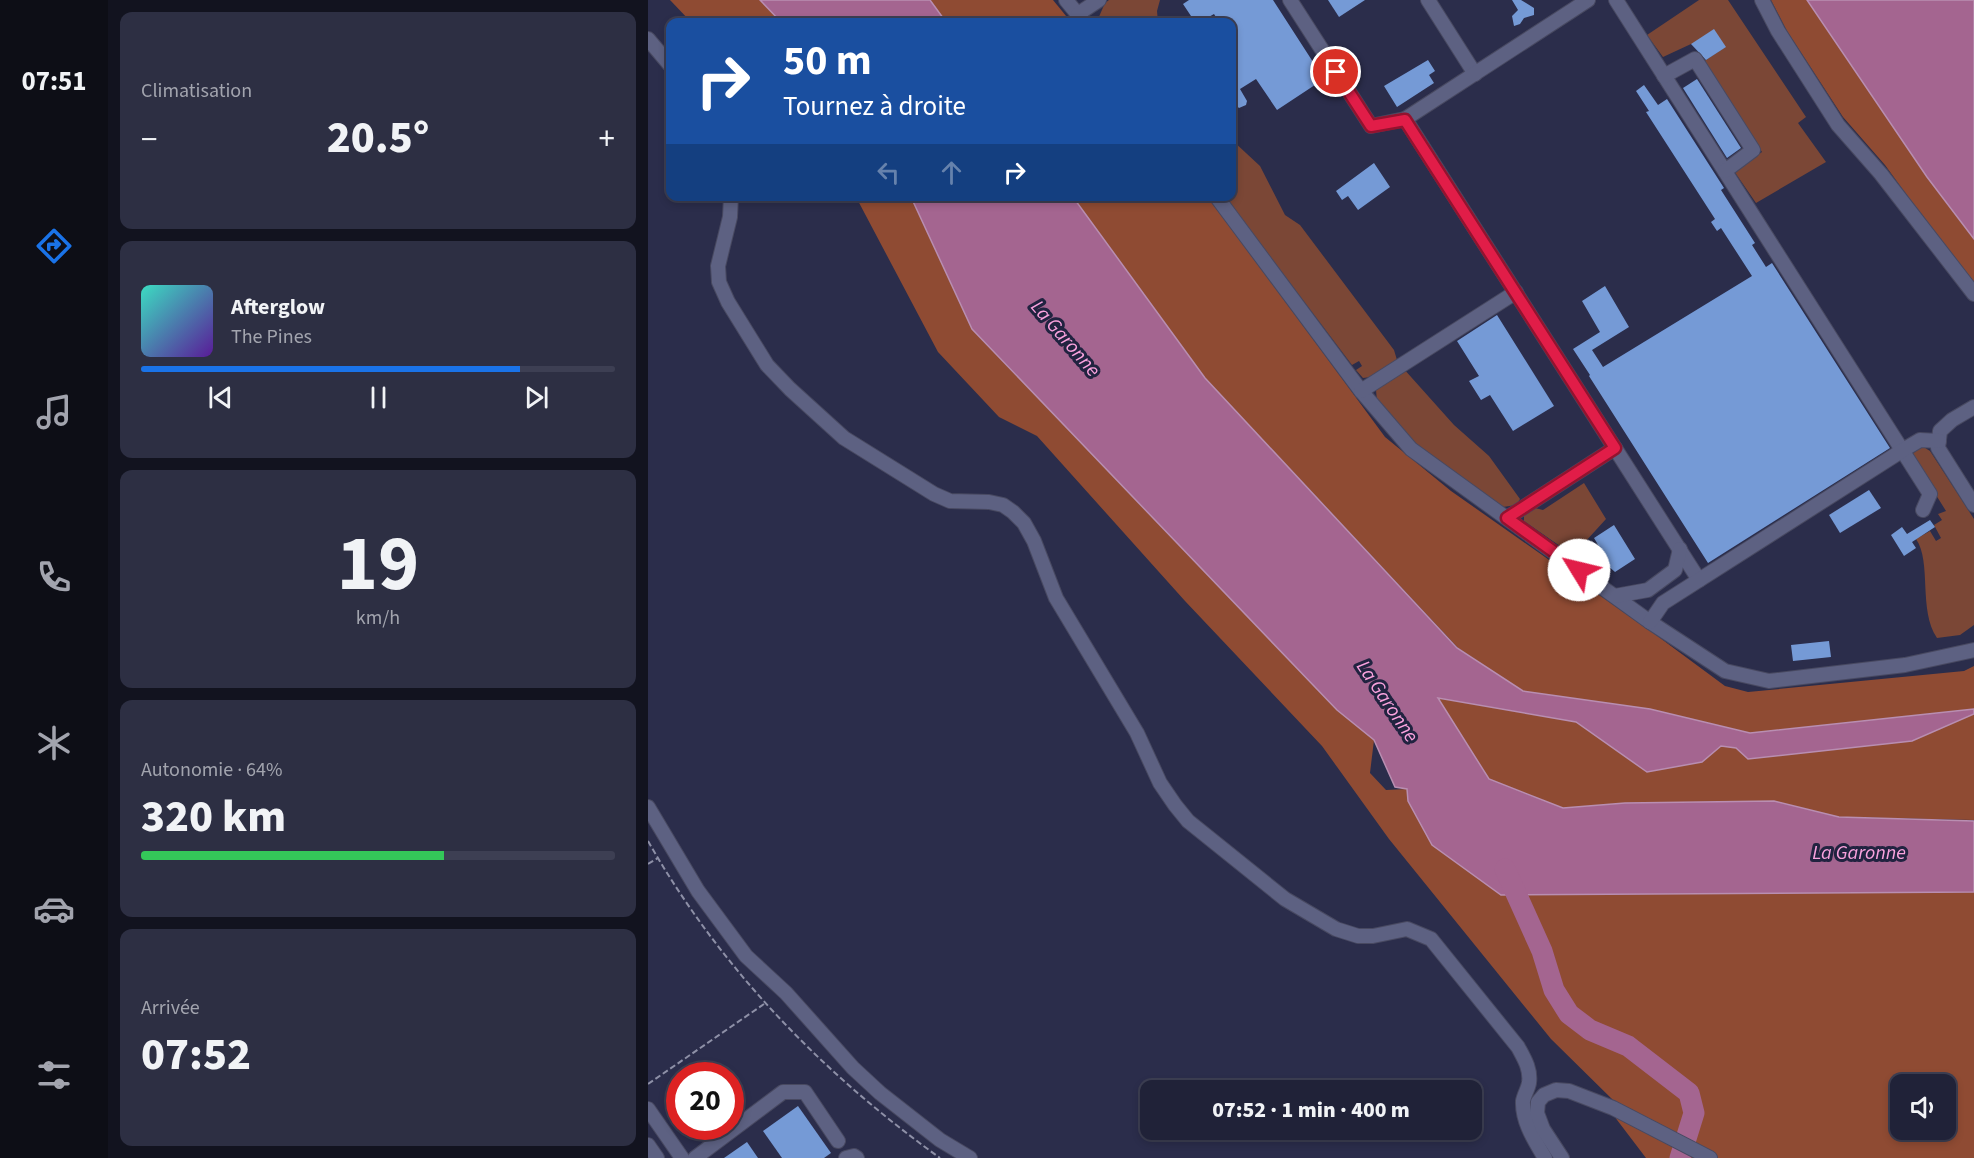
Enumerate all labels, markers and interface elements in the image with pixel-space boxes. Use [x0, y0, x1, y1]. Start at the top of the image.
text: 50 m [783, 31, 872, 91]
icon: right [684, 42, 762, 120]
pin [1310, 46, 1361, 97]
icon: arrive [1319, 55, 1352, 88]
text: 07:51 [21, 62, 87, 101]
text: Climatisation [141, 77, 252, 105]
text: Tournez à droite [783, 87, 966, 126]
text: 20.5° [327, 106, 429, 170]
text: − [141, 116, 157, 163]
text: + [599, 116, 615, 163]
icon: left [872, 156, 905, 189]
icon: ahead [935, 156, 968, 189]
icon: right [998, 156, 1031, 189]
icon: directions [33, 225, 75, 267]
text: Afterglow [231, 291, 325, 323]
water label: La Garonne [1024, 294, 1107, 383]
text: The Pines [231, 323, 312, 351]
icon: previous [204, 381, 237, 414]
icon: pause [362, 381, 395, 414]
icon: next [520, 381, 553, 414]
icon: music [33, 391, 75, 433]
text: 19 [337, 509, 419, 620]
position arrow [1547, 538, 1611, 602]
icon: phone [33, 556, 75, 598]
text: km/h [356, 604, 400, 632]
water label: La Garonne [1349, 655, 1425, 748]
icon: climate [33, 722, 75, 764]
text: Autonomie · 64% [141, 756, 282, 784]
text: 320 km [141, 785, 286, 849]
water label: La Garonne [1812, 839, 1906, 867]
icon: car [33, 888, 75, 930]
text: Arrivée [141, 994, 200, 1022]
text: 07:52 [141, 1023, 251, 1087]
icon: filters [33, 1054, 75, 1096]
speed limit sign: 20 [666, 1062, 744, 1140]
map controls [1890, 1074, 1956, 1140]
button: sound [1890, 1074, 1956, 1140]
text: 07:52 · 1 min · 400 m [1212, 1094, 1410, 1126]

